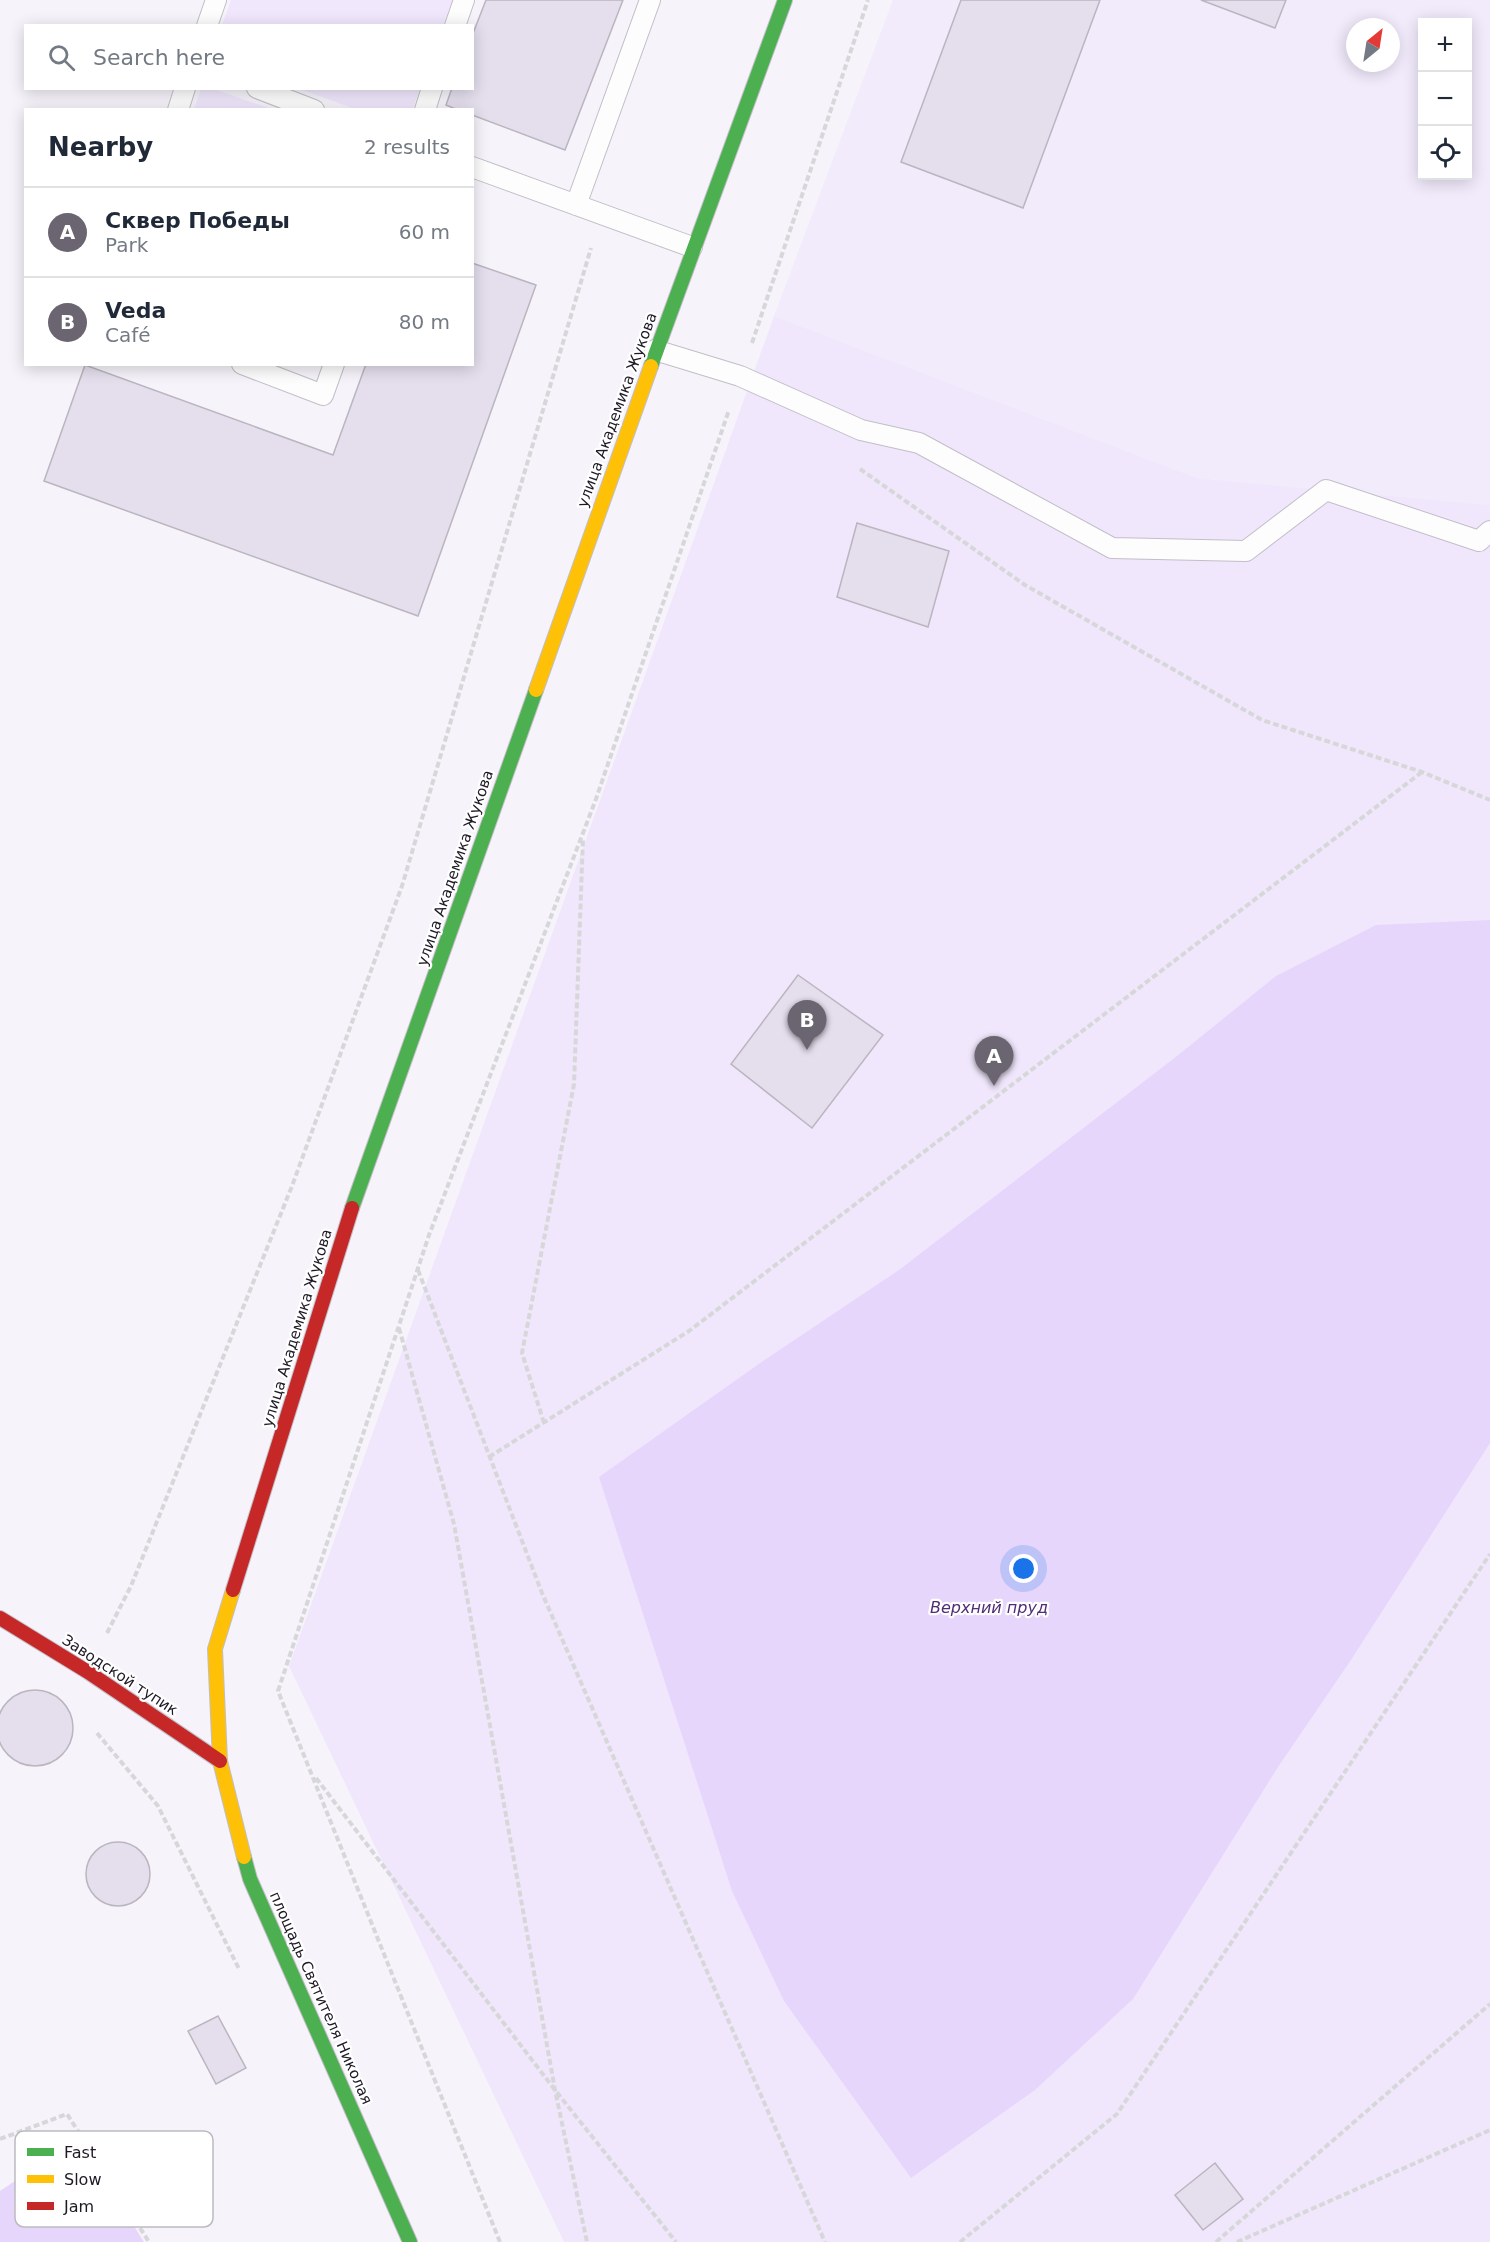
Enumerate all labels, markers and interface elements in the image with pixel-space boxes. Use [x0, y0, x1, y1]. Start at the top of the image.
north arrow [1346, 18, 1400, 72]
map controls [1418, 18, 1472, 180]
button: + [1418, 18, 1472, 72]
search box [24, 24, 474, 90]
icon: search [45, 41, 78, 74]
text: Search here [93, 45, 225, 70]
button: − [1418, 72, 1472, 126]
button: locate [1418, 126, 1472, 180]
text: Nearby [48, 132, 153, 162]
text: 2 results [364, 135, 450, 159]
text: Сквер Победы [105, 208, 290, 233]
text: A [60, 220, 75, 244]
text: 60 m [399, 220, 450, 244]
text: Park [105, 233, 148, 257]
text: Veda [105, 298, 166, 323]
text: B [60, 310, 75, 334]
text: 80 m [399, 310, 450, 334]
street label: улица Академика Жукова [573, 310, 661, 510]
text: Café [105, 323, 151, 347]
street label: улица Академика Жукова [413, 768, 497, 968]
pin: B [788, 1000, 826, 1050]
pin: A [974, 1036, 1014, 1086]
street label: улица Академика Жукова [258, 1227, 336, 1429]
your location [1009, 1554, 1038, 1583]
water label: Верхний пруд [930, 1598, 1048, 1617]
street label: Заводской тупик [59, 1631, 181, 1719]
street label: площадь Святителя Николая [266, 1889, 376, 2107]
legend [15, 2131, 213, 2227]
text: Fast [64, 2143, 96, 2162]
text: Slow [64, 2170, 101, 2189]
text: Jam [63, 2197, 94, 2216]

